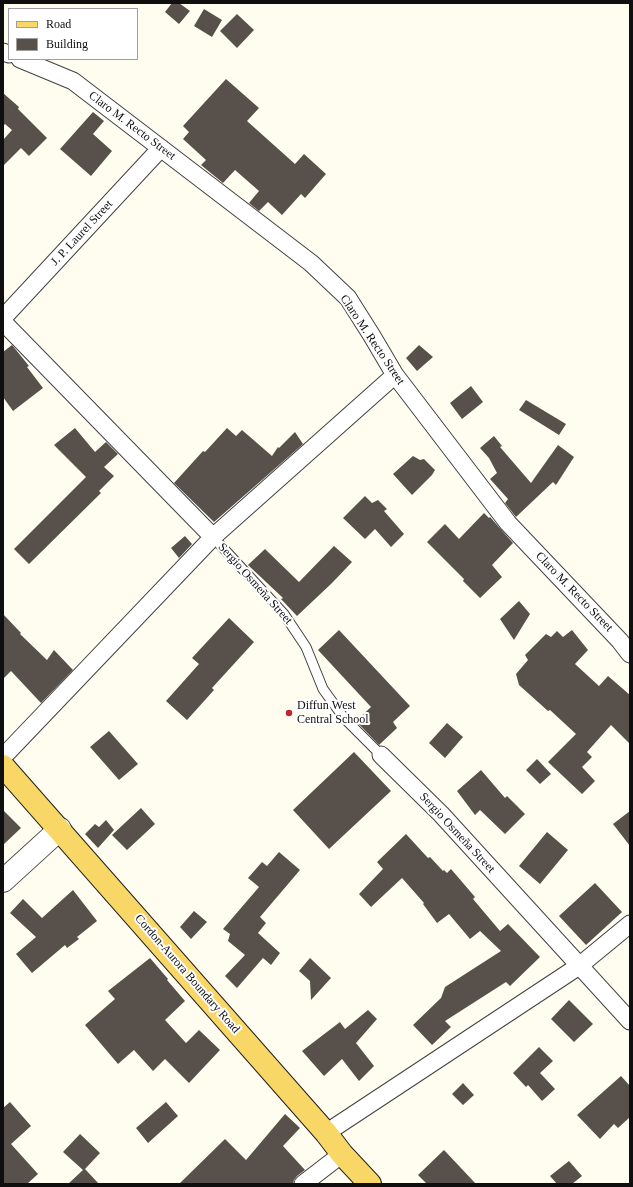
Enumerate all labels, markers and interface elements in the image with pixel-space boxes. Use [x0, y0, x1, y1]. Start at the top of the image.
legend [8, 8, 138, 60]
text: Road [46, 17, 71, 31]
text: Building [46, 37, 88, 51]
street label: Claro M. Recto Street [86, 89, 178, 163]
street label: J. P. Laurel Street [48, 197, 116, 269]
street label: Claro M. Recto Street [337, 292, 407, 388]
street label: Sergio Osmeña Street [215, 540, 295, 628]
street label: Claro M. Recto Street [532, 549, 616, 635]
place label: Diffun West Central School [297, 699, 369, 727]
marker: Diffun West Central School [284, 708, 294, 718]
street label: Sergio Osmeña Street [416, 790, 498, 876]
street label: Cordon-Aurora Boundary Road [131, 912, 243, 1036]

